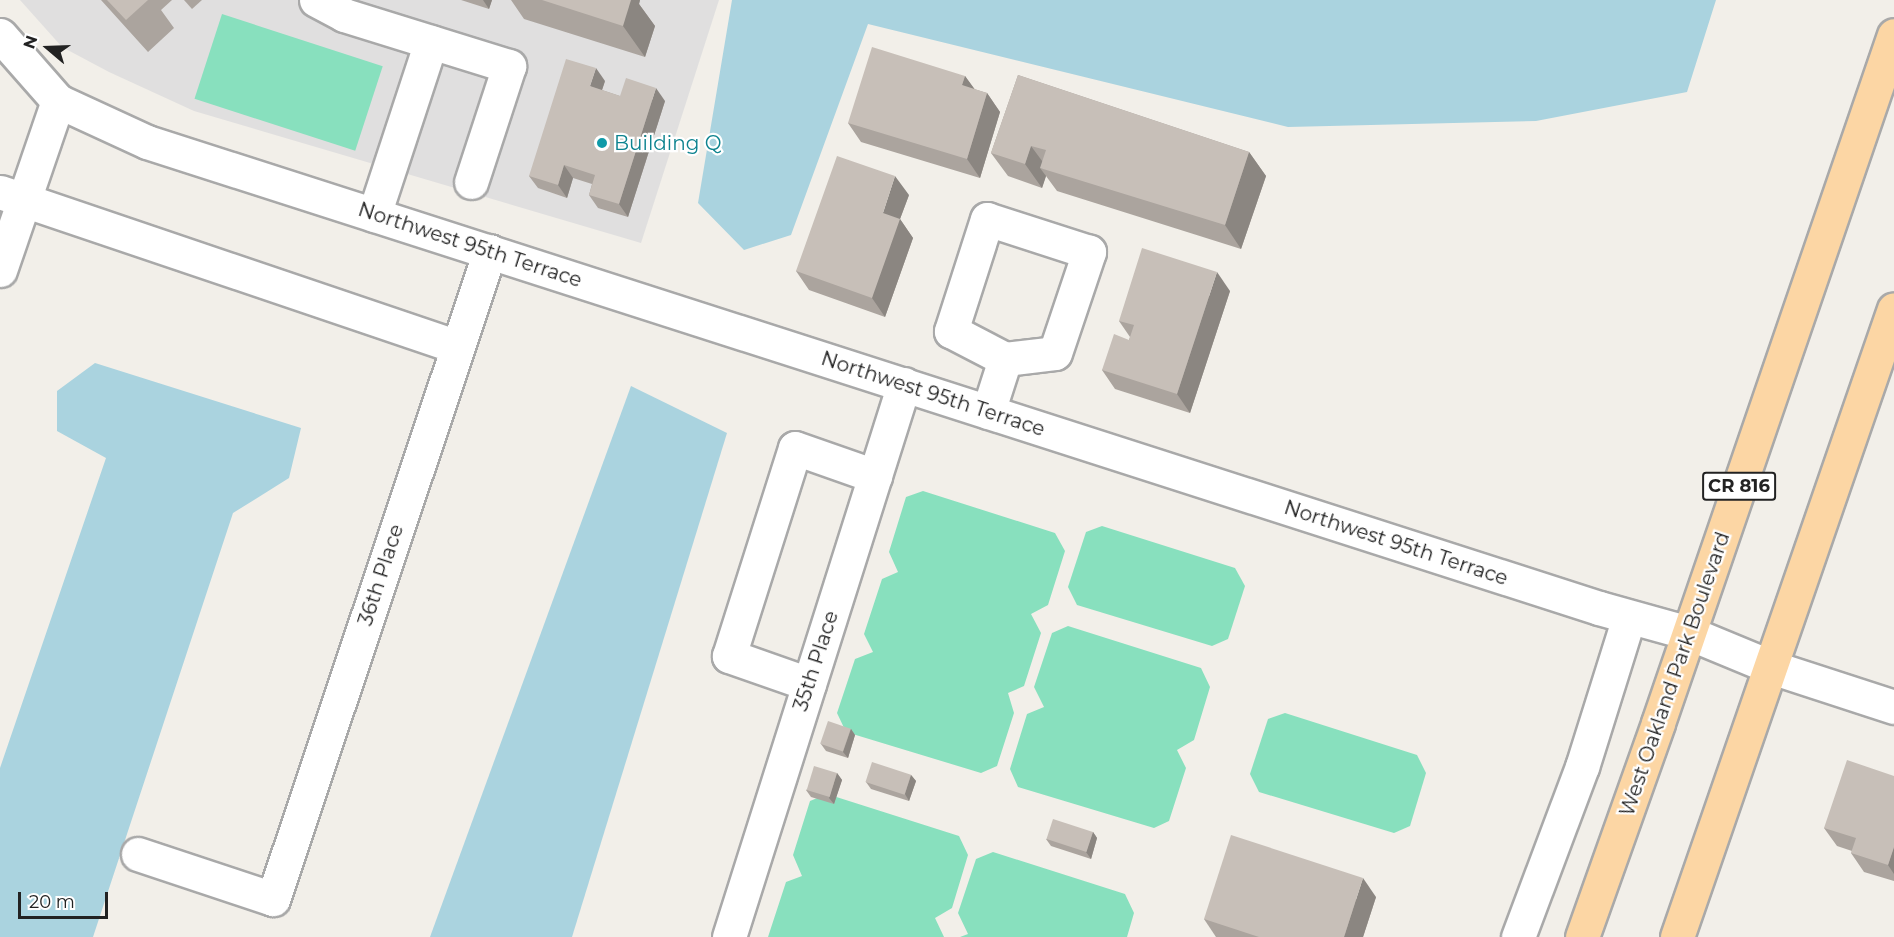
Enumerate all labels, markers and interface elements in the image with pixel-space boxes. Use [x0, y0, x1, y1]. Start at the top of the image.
north arrow [18, 18, 78, 78]
text: N [19, 33, 42, 51]
place label: Building Q [614, 131, 721, 155]
marker: Building Q [595, 136, 609, 150]
street label: Northwest 95th Terrace [355, 197, 585, 293]
street label: Northwest 95th Terrace [818, 346, 1048, 442]
road number: CR 816 [1702, 471, 1776, 501]
street label: Northwest 95th Terrace [1281, 495, 1511, 591]
street label: 36th Place [353, 521, 409, 629]
street label: West Oakland Park Boulevard [1615, 529, 1735, 819]
street label: 35th Place [789, 608, 843, 714]
scale bar [21, 880, 111, 918]
text: 20 m [29, 891, 75, 913]

